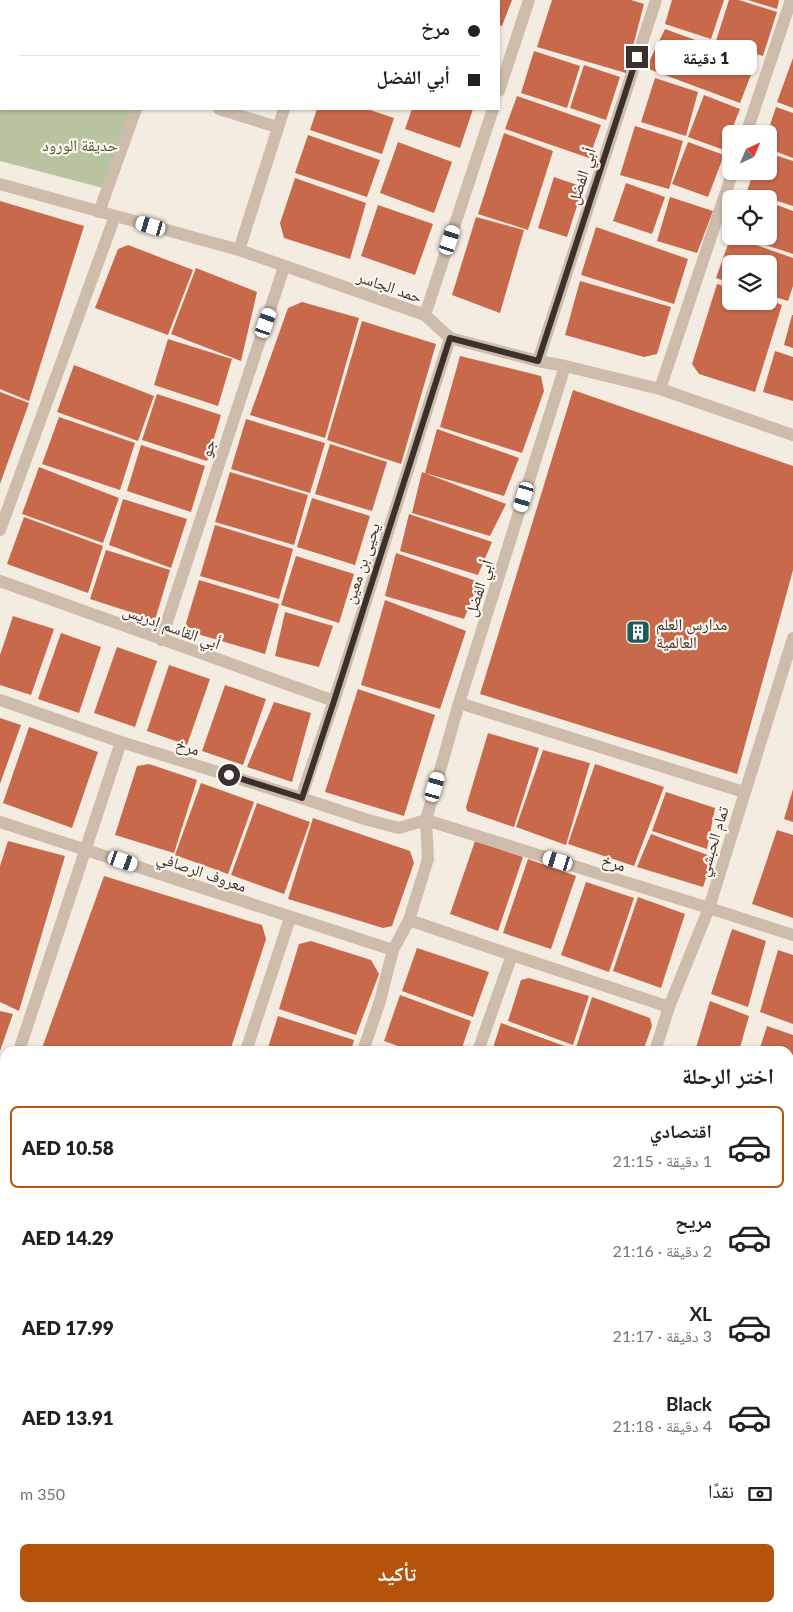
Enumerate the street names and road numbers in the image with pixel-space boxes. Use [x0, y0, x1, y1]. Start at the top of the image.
street label: أبي الفضل [563, 145, 603, 208]
street label: حمد الجاسر [354, 266, 425, 307]
street label: جو [195, 437, 220, 460]
street label: يحيى بن معين [339, 520, 385, 606]
street label: أبي الفضل [460, 557, 500, 620]
street label: أبي القاسم إدريس [119, 600, 223, 656]
street label: مرخ [173, 733, 202, 760]
street label: تمام الحبشي [692, 803, 736, 879]
street label: معروف الرصافي [153, 847, 249, 899]
street label: مرخ [599, 849, 628, 876]

